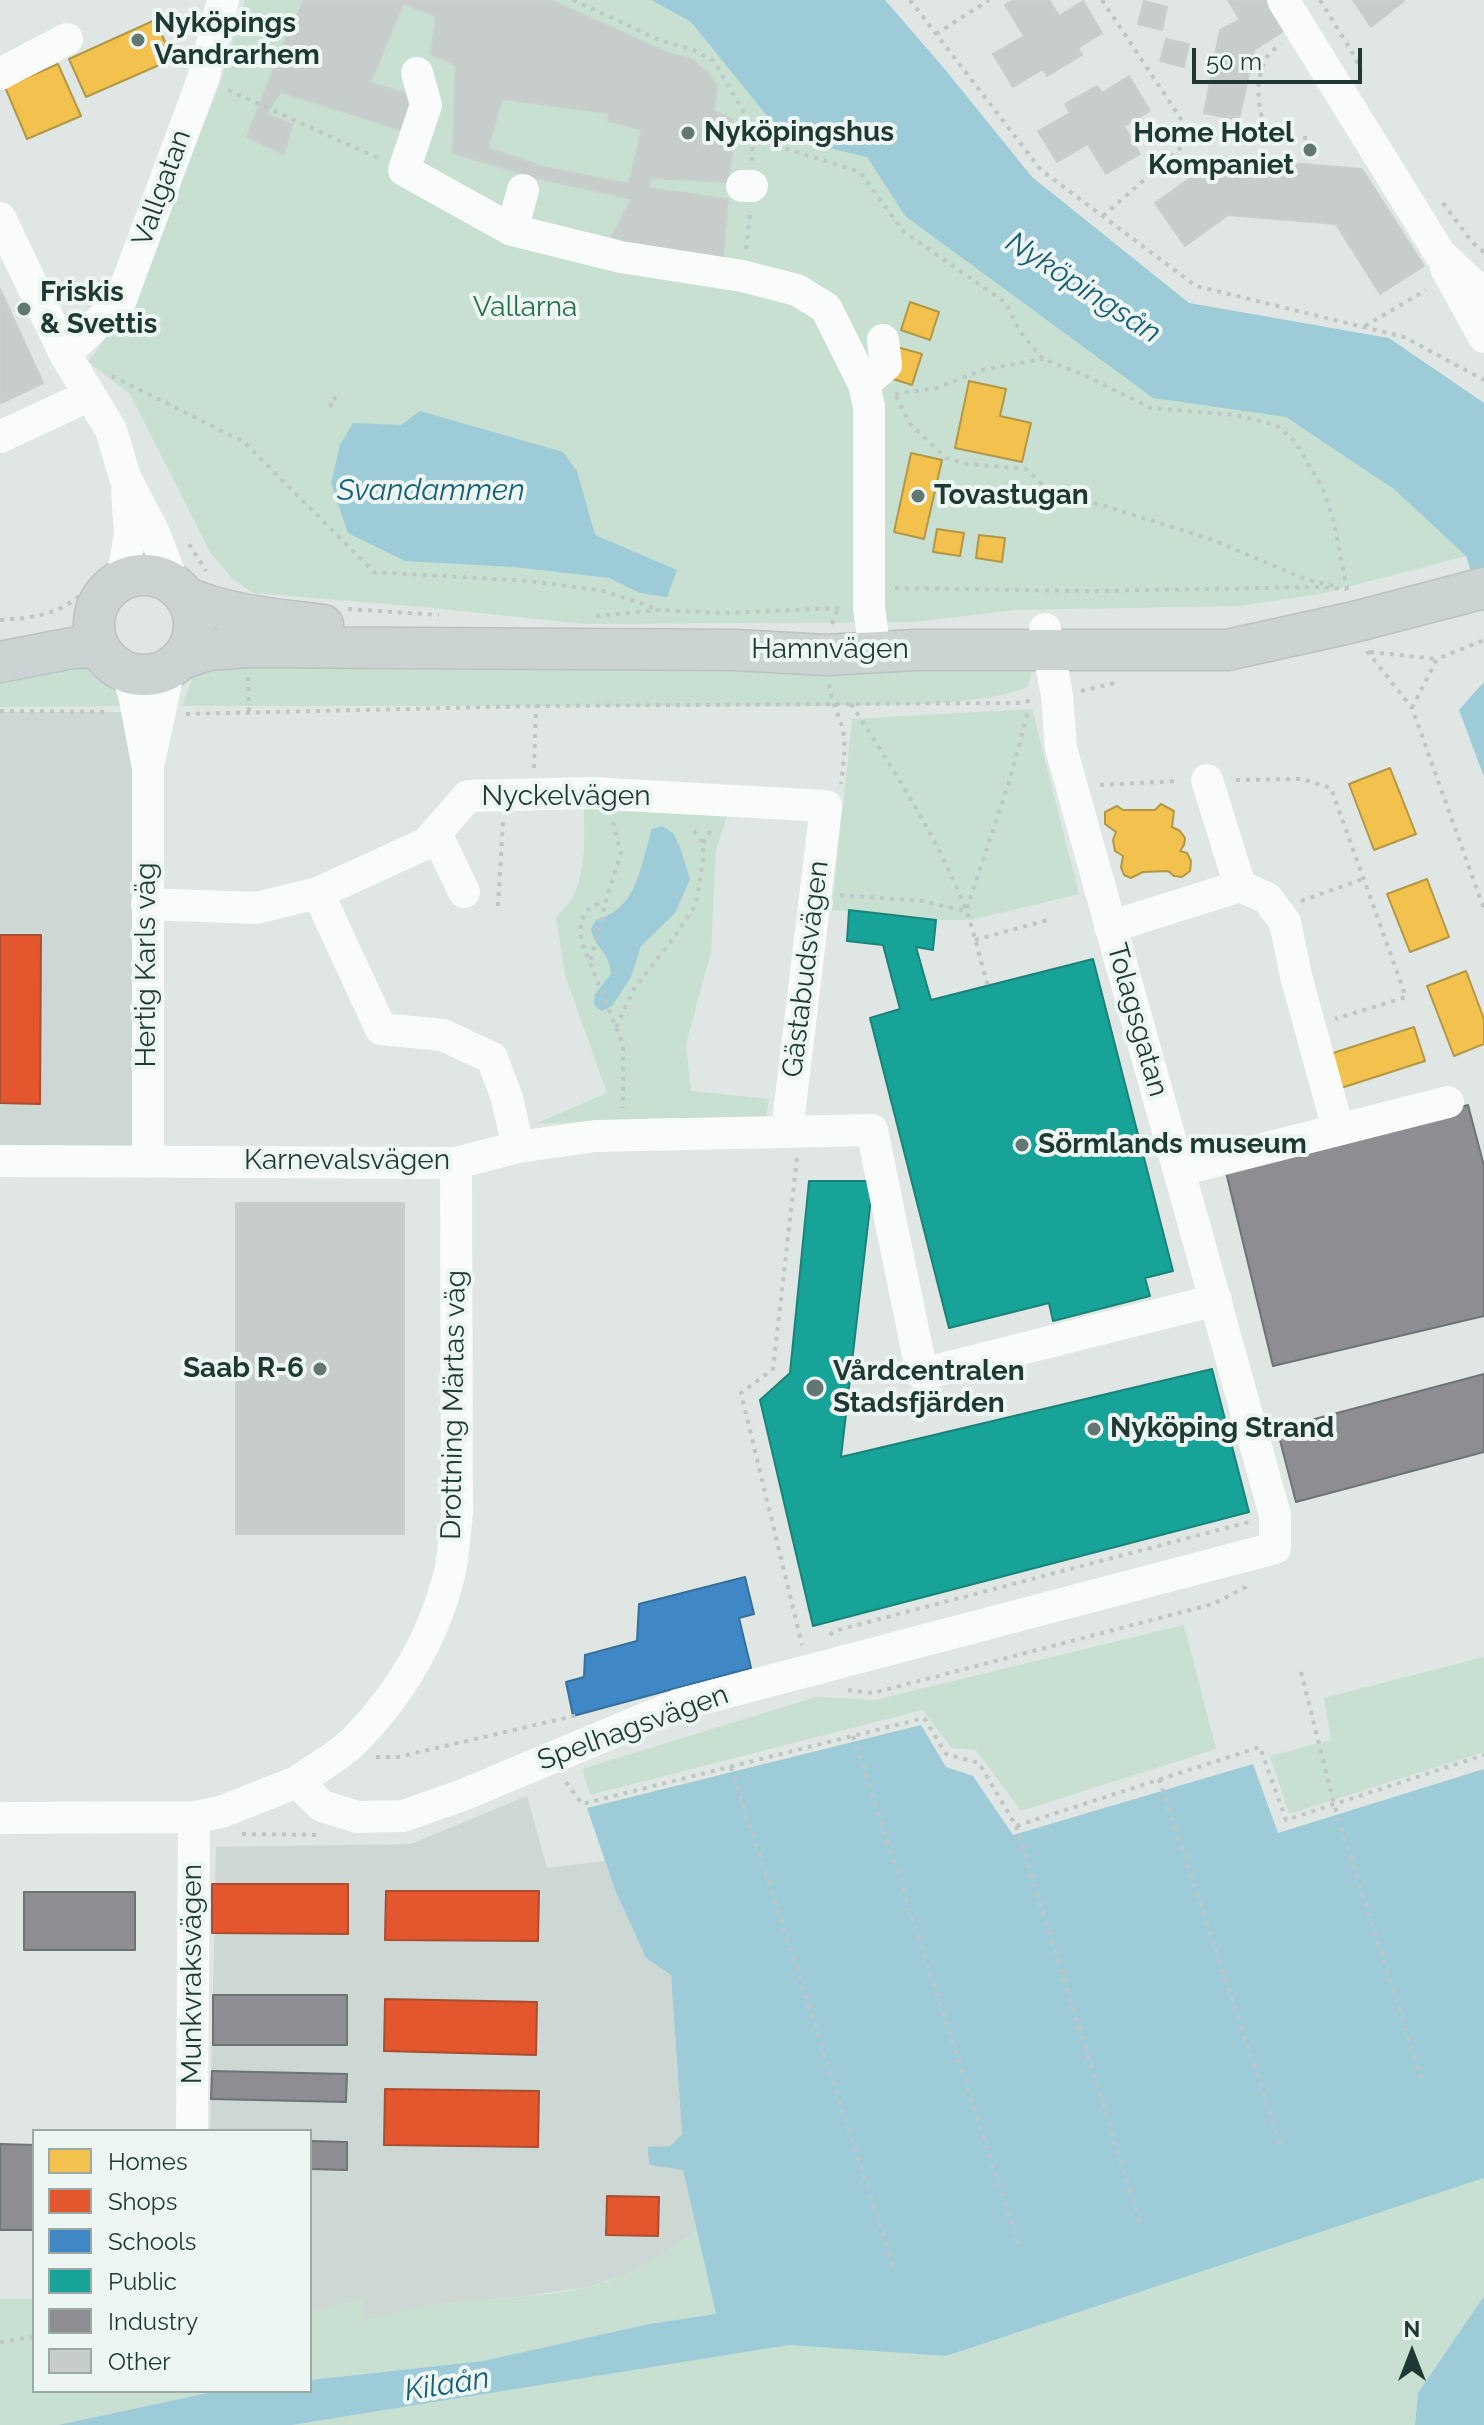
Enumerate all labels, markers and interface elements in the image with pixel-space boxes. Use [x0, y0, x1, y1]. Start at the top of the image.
place label: Nyköpings Vandrarhem [154, 7, 320, 73]
marker: Nyköpings Vandrarhem [129, 31, 147, 49]
scale bar [1196, 32, 1366, 82]
text: 50 m [1206, 47, 1262, 76]
place label: Nyköpingshus [704, 116, 894, 150]
place label: Home Hotel Kompaniet [1133, 117, 1294, 183]
marker: Nyköpingshus [679, 124, 697, 142]
street label: Vallgatan [125, 125, 199, 251]
marker: Home Hotel Kompaniet [1301, 141, 1319, 159]
water label: Nyköpingsån [999, 225, 1167, 351]
place label: Friskis & Svettis [40, 276, 157, 342]
park label: Vallarna [473, 291, 577, 325]
marker: Friskis & Svettis [15, 300, 33, 318]
water label: Svandammen [337, 473, 525, 509]
place label: Tovastugan [934, 479, 1089, 513]
marker: Tovastugan [909, 487, 927, 505]
street label: Hamnvägen [751, 633, 909, 667]
street label: Nyckelvägen [481, 780, 651, 814]
street label: Gästabudsvägen [776, 859, 836, 1079]
street label: Hertig Karls väg [130, 862, 164, 1068]
street label: Tolagsgatan [1099, 940, 1175, 1100]
place label: Sörmlands museum [1038, 1128, 1307, 1162]
marker: Sörmlands museum [1013, 1136, 1031, 1154]
street label: Karnevalsvägen [244, 1144, 450, 1178]
street label: Drottning Märtas väg [435, 1270, 473, 1540]
place label: Saab R-6 [183, 1352, 304, 1386]
place label: Vårdcentralen Stadsfjärden [833, 1355, 1025, 1421]
marker: Saab R-6 [311, 1360, 329, 1378]
marker: Vårdcentralen Stadsfjärden [804, 1377, 826, 1399]
place label: Nyköping Strand [1110, 1412, 1334, 1446]
marker: Nyköping Strand [1085, 1420, 1103, 1438]
street label: Spelhagsvägen [533, 1678, 733, 1778]
street label: Munkvraksvägen [176, 1864, 210, 2084]
legend [32, 2129, 312, 2393]
text: Homes [108, 2147, 188, 2176]
text: Shops [108, 2187, 177, 2216]
text: Schools [108, 2227, 196, 2256]
text: Public [108, 2267, 177, 2296]
text: Industry [108, 2307, 198, 2336]
north arrow [1372, 2313, 1452, 2393]
text: N [1404, 2316, 1420, 2342]
text: Other [108, 2347, 171, 2376]
water label: Kilaån [402, 2361, 492, 2409]

